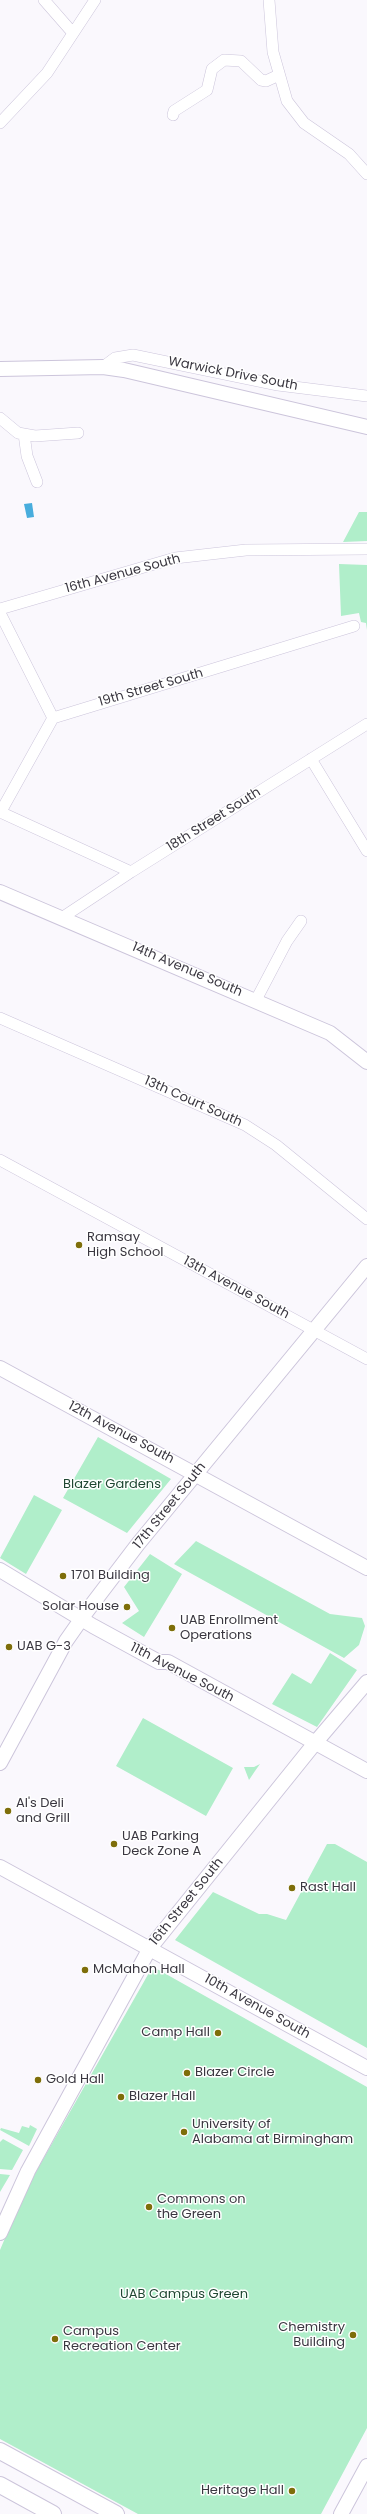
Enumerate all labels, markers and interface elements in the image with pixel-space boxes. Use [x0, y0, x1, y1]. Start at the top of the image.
street label: Warwick Drive South [167, 354, 299, 394]
street label: 16th Avenue South [64, 551, 182, 597]
street label: 19th Street South [97, 666, 205, 710]
street label: 18th Street South [164, 785, 264, 855]
street label: 14th Avenue South [129, 940, 245, 1000]
street label: 13th Court South [142, 1073, 244, 1131]
place label: Ramsay High School [87, 1230, 163, 1261]
marker: Ramsay High School [74, 1240, 84, 1250]
street label: 13th Avenue South [180, 1253, 292, 1323]
street label: 12th Avenue South [65, 1398, 177, 1468]
street label: 17th Street South [130, 1460, 210, 1552]
park label: Blazer Gardens [63, 1477, 161, 1493]
place label: 1701 Building [71, 1568, 150, 1584]
marker: 1701 Building [58, 1571, 68, 1581]
place label: Solar House [42, 1599, 119, 1615]
marker: Solar House [122, 1602, 132, 1612]
place label: UAB Enrollment Operations [180, 1613, 278, 1644]
marker: UAB Enrollment Operations [167, 1623, 177, 1633]
place label: UAB G-3 [17, 1639, 71, 1655]
street label: 11th Avenue South [127, 1640, 237, 1706]
marker: UAB G-3 [4, 1642, 14, 1652]
place label: Al's Deli and Grill [16, 1796, 70, 1827]
marker: Al's Deli and Grill [3, 1806, 13, 1816]
place label: UAB Parking Deck Zone A [122, 1829, 201, 1860]
marker: UAB Parking Deck Zone A [109, 1839, 119, 1849]
street label: 16th Street South [147, 1855, 227, 1949]
place label: Rast Hall [300, 1880, 356, 1896]
marker: Rast Hall [287, 1883, 297, 1893]
place label: McMahon Hall [93, 1962, 185, 1978]
marker: McMahon Hall [80, 1965, 90, 1975]
street label: 10th Avenue South [201, 1971, 313, 2043]
place label: Camp Hall [141, 2025, 210, 2041]
marker: Camp Hall [213, 2028, 223, 2038]
place label: Blazer Circle [195, 2065, 274, 2081]
marker: Blazer Circle [182, 2068, 192, 2078]
place label: Gold Hall [46, 2072, 104, 2088]
marker: Gold Hall [33, 2075, 43, 2085]
place label: Blazer Hall [129, 2089, 195, 2105]
marker: Blazer Hall [116, 2092, 126, 2102]
place label: University of Alabama at Birmingham [192, 2117, 353, 2148]
marker: University of Alabama at Birmingham [179, 2127, 189, 2137]
place label: Commons on the Green [157, 2192, 246, 2223]
marker: Commons on the Green [144, 2202, 154, 2212]
park label: UAB Campus Green [120, 2287, 248, 2303]
place label: Chemistry Building [278, 2320, 345, 2351]
place label: Campus Recreation Center [63, 2324, 181, 2355]
marker: Chemistry Building [348, 2330, 358, 2340]
marker: Campus Recreation Center [50, 2334, 60, 2344]
place label: Heritage Hall [201, 2483, 284, 2499]
marker: Heritage Hall [287, 2486, 297, 2496]

